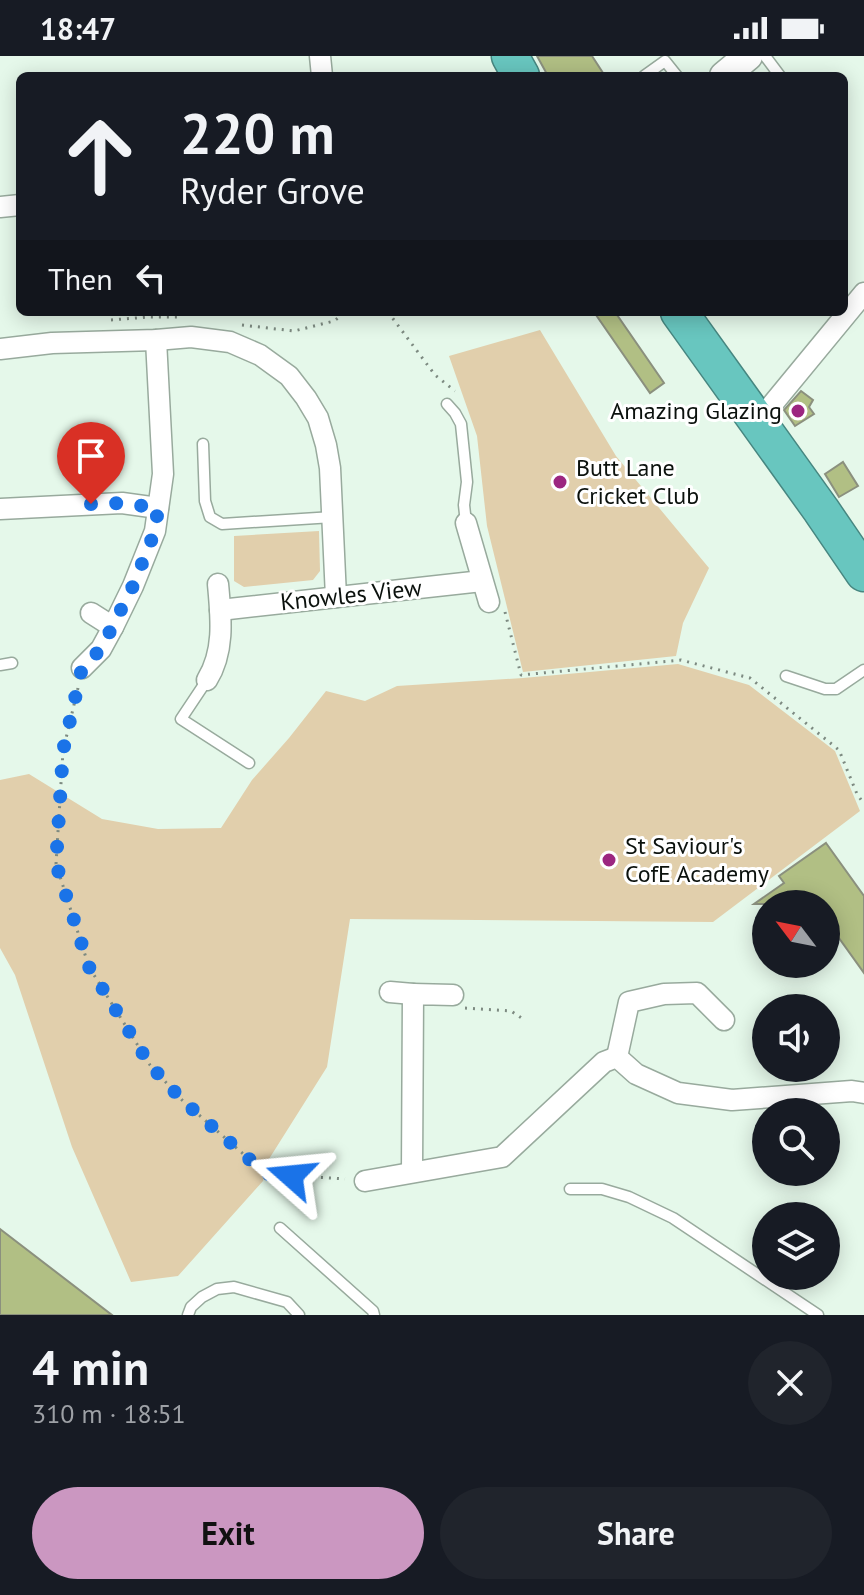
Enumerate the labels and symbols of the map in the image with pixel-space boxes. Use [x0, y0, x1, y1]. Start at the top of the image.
place label: Amazing Glazing [610, 395, 782, 426]
marker: Amazing Glazing [789, 402, 807, 420]
pin [57, 422, 125, 504]
place label: Butt Lane Cricket Club [576, 452, 699, 511]
marker: Butt Lane Cricket Club [551, 473, 569, 491]
street label: Knowles View [279, 572, 424, 617]
place label: St Saviour's CofE Academy [625, 830, 769, 889]
marker: St Saviour's CofE Academy [600, 851, 618, 869]
north arrow [752, 890, 840, 978]
position arrow [249, 1134, 333, 1218]

